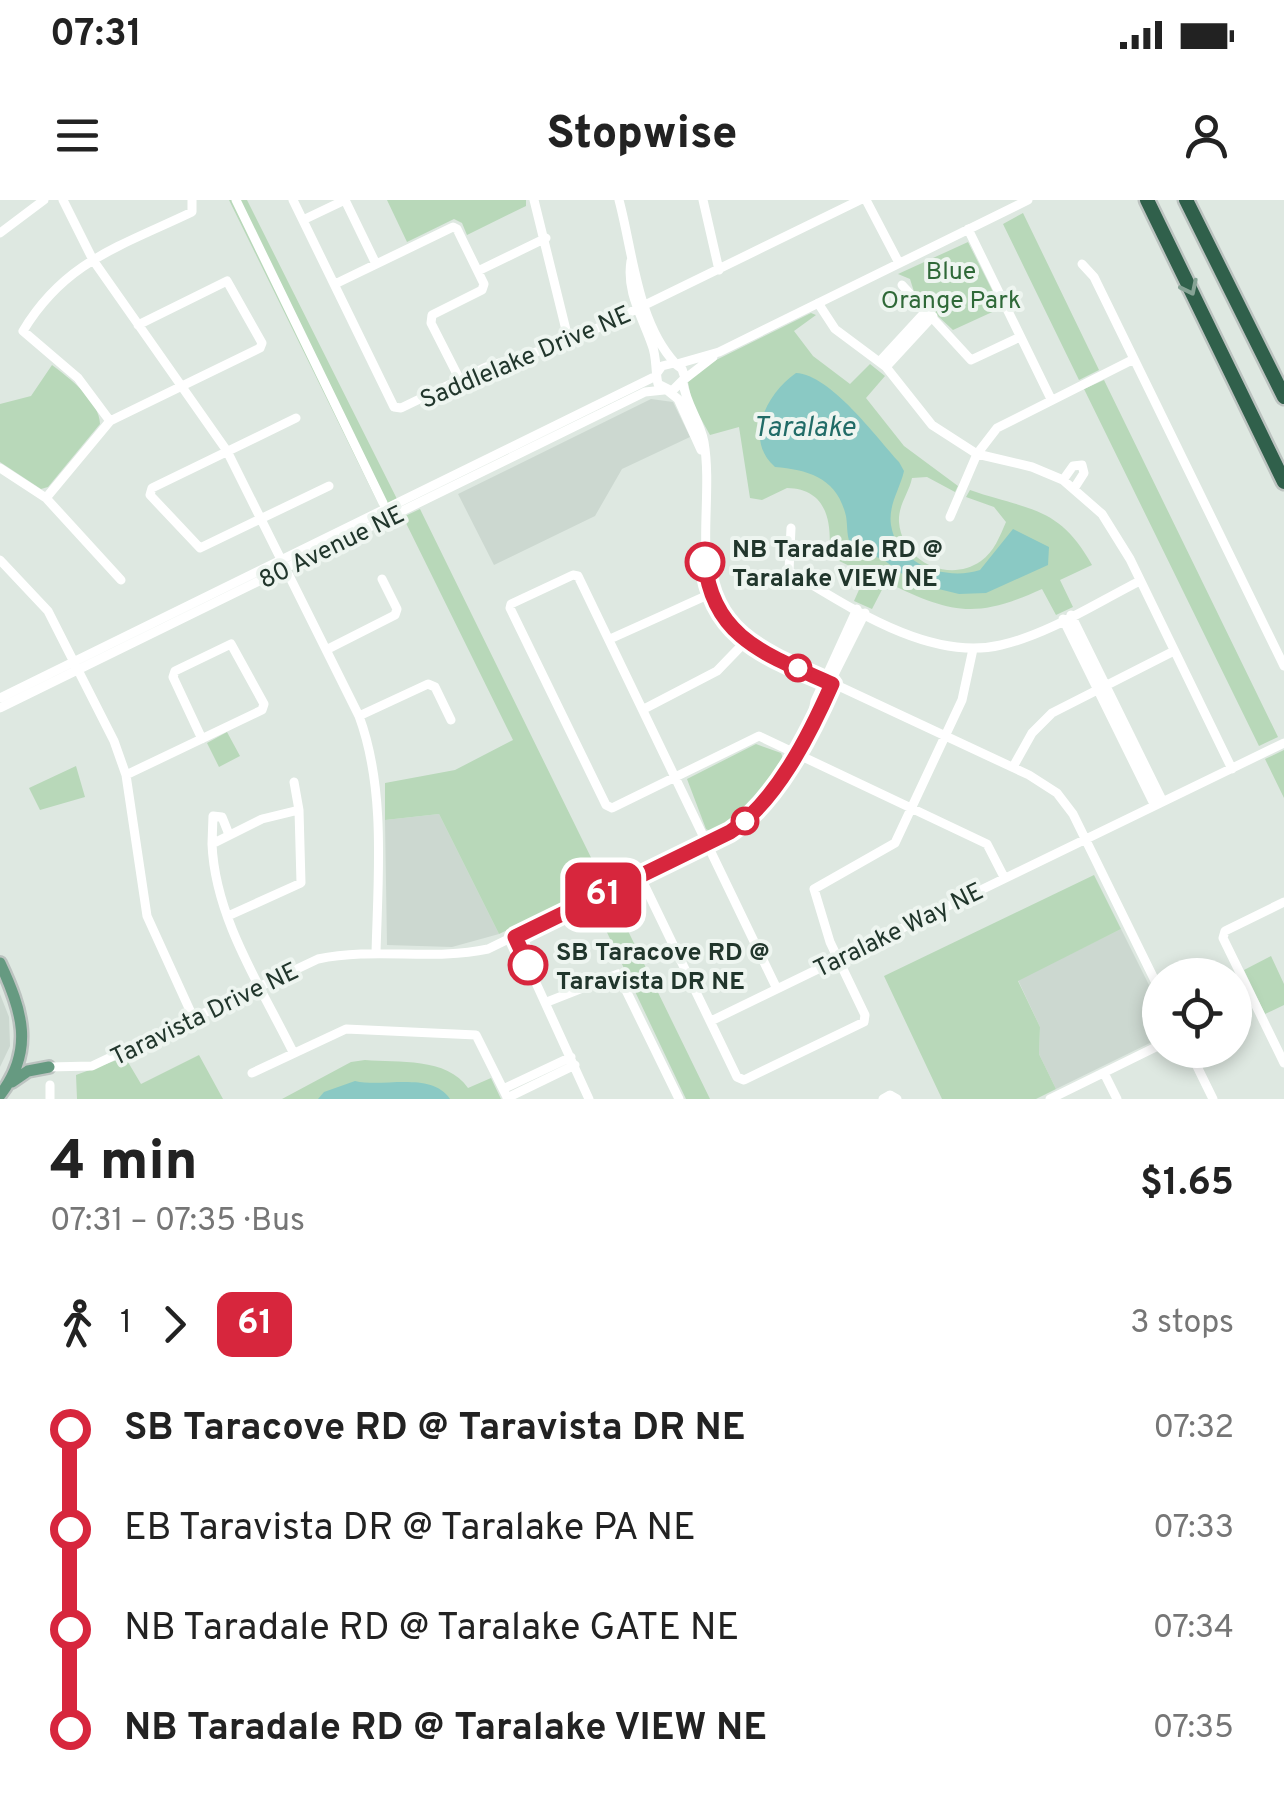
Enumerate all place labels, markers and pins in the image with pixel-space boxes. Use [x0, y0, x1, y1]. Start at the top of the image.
place label: NB Taradale RD @ Taralake VIEW NE [732, 535, 943, 596]
marker: NB Taradale RD @ Taralake VIEW NE [686, 543, 724, 581]
unlabelled marker [785, 655, 811, 681]
unlabelled marker [732, 808, 758, 834]
place label: SB Taracove RD @ Taravista DR NE [556, 938, 770, 999]
marker: SB Taracove RD @ Taravista DR NE [509, 946, 547, 984]

